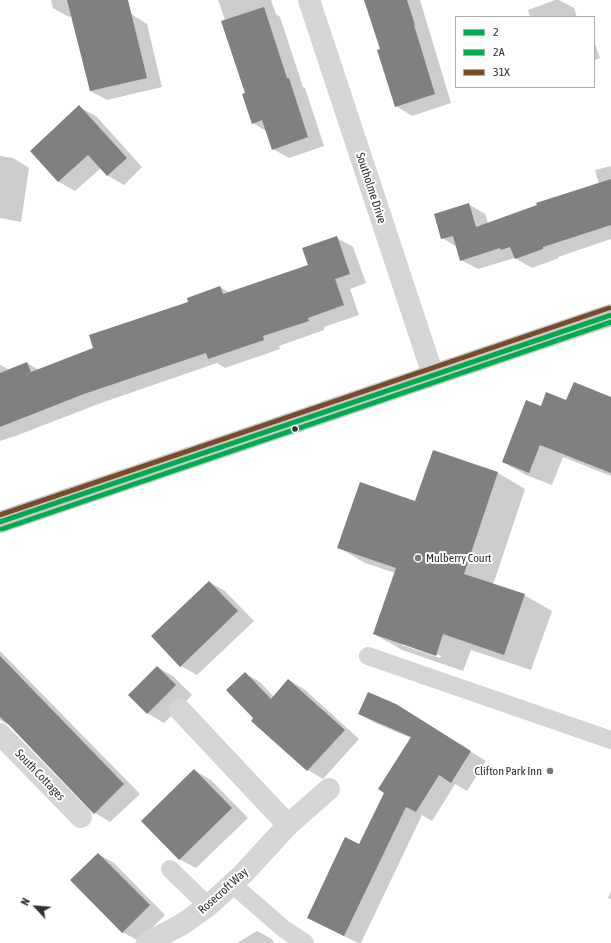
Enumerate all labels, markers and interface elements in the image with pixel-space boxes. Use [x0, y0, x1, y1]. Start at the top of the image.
legend [455, 16, 595, 88]
text: 2 [493, 25, 499, 39]
text: 2A [493, 45, 505, 59]
text: 31X [493, 65, 510, 79]
street label: Southolme Drive [353, 151, 389, 225]
unlabelled marker [290, 424, 300, 434]
place label: Mulberry Court [426, 551, 492, 565]
marker: Mulberry Court [413, 553, 423, 563]
street label: South Cottages [12, 746, 68, 804]
place label: Clifton Park Inn [475, 764, 542, 778]
marker: Clifton Park Inn [545, 766, 555, 776]
street label: Rosecroft Way [195, 865, 251, 917]
north arrow [16, 887, 56, 927]
text: N [18, 896, 32, 907]

